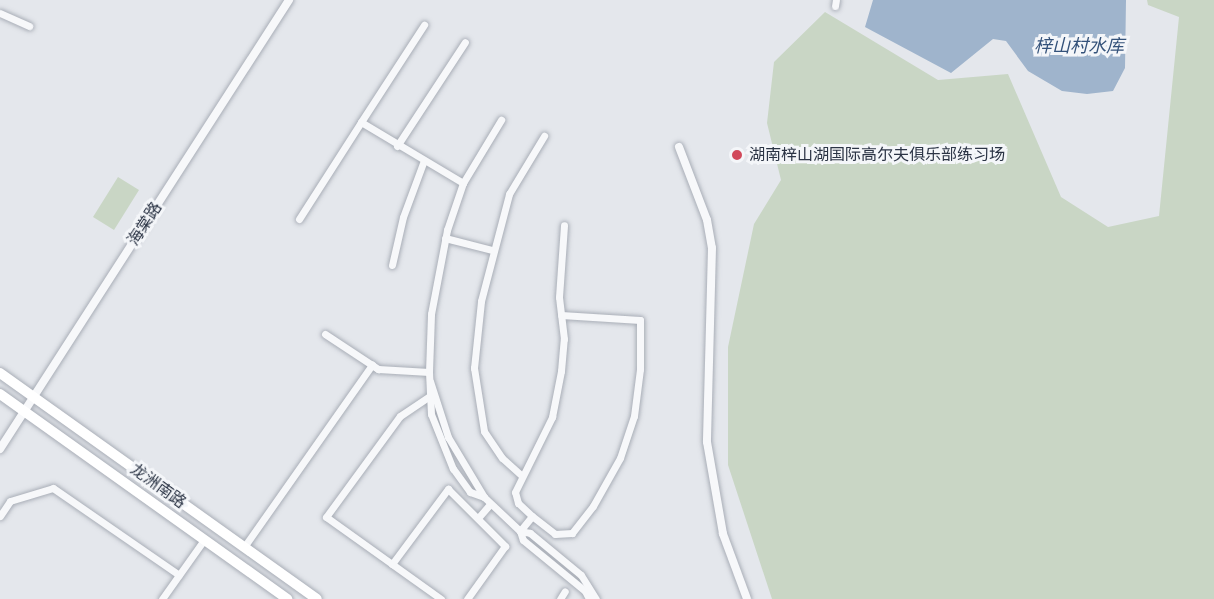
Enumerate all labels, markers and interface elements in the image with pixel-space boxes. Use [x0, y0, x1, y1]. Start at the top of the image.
water label: 梓山村水库 [1034, 35, 1124, 57]
place label: 湖南梓山湖国际高尔夫俱乐部练习场 [749, 145, 1005, 165]
marker: 湖南梓山湖国际高尔夫俱乐部练习场 [730, 148, 744, 162]
street label: 海棠路 [124, 199, 166, 249]
street label: 龙洲南路 [126, 459, 190, 513]

